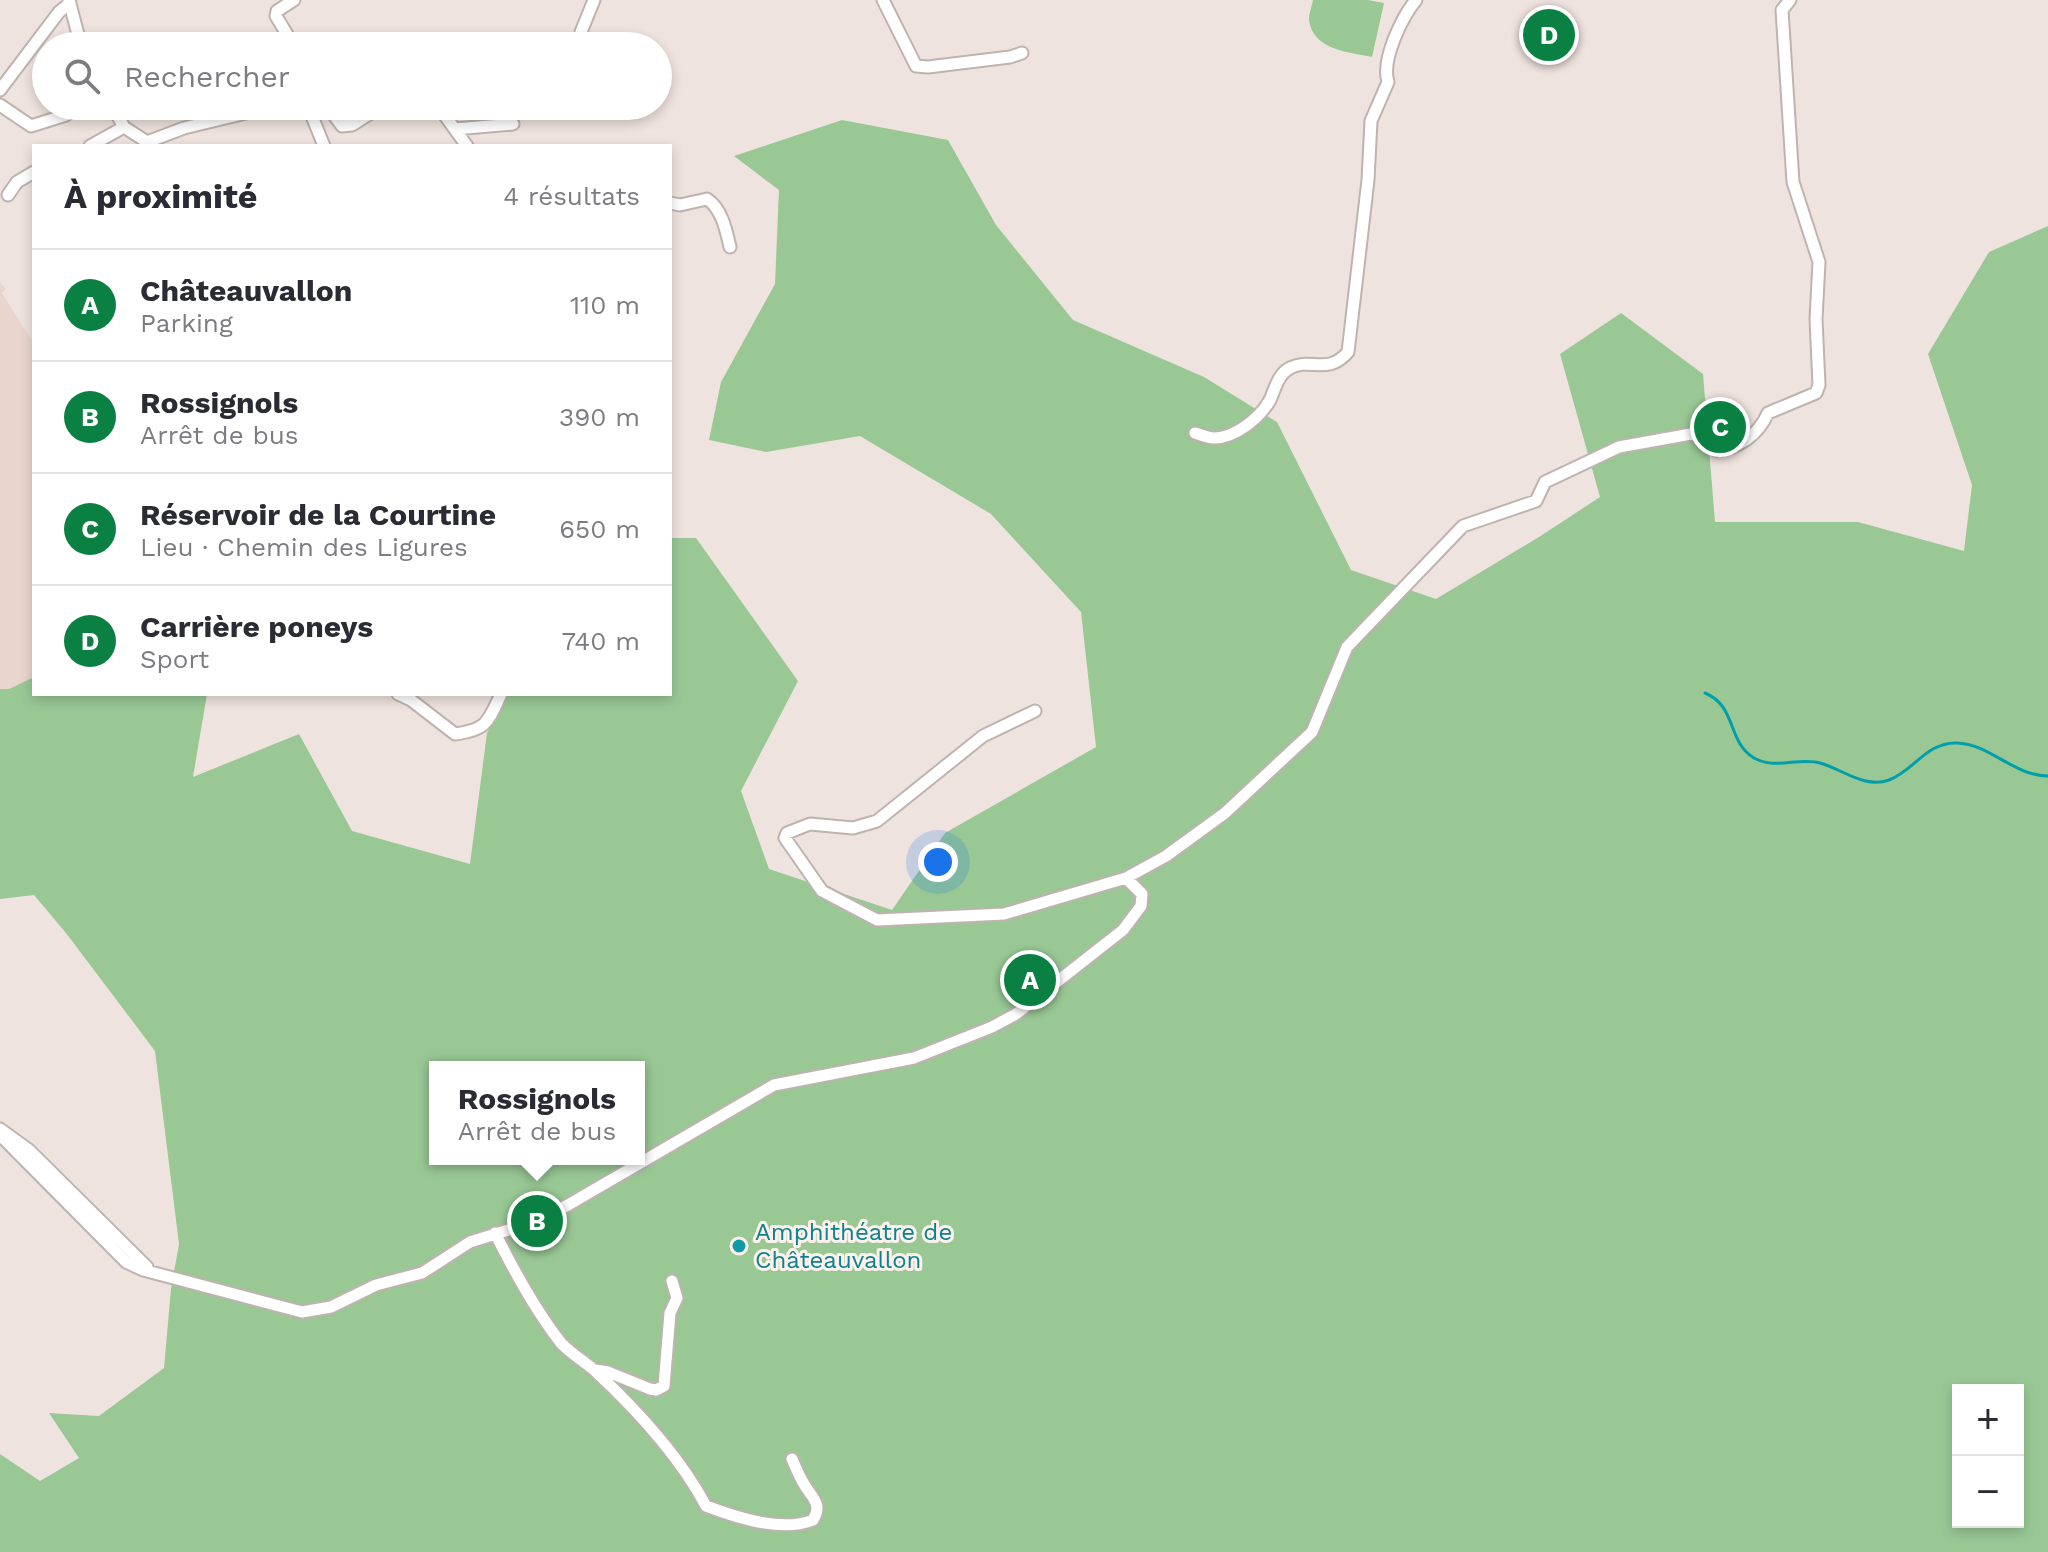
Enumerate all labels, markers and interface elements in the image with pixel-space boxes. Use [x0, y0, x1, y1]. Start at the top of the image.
pin: D [1523, 5, 1575, 65]
search box [32, 32, 672, 120]
icon: search [60, 54, 104, 98]
text: Rechercher [124, 59, 290, 94]
text: À proximité [64, 176, 258, 216]
text: 4 résultats [503, 181, 640, 211]
text: Châteauvallon [140, 273, 352, 308]
text: A [81, 290, 99, 320]
text: 110 m [570, 290, 640, 320]
text: Parking [140, 308, 233, 338]
text: Rossignols [140, 385, 298, 420]
pin: C [1694, 397, 1746, 457]
text: B [81, 402, 99, 432]
text: 390 m [559, 402, 640, 432]
text: Arrêt de bus [140, 420, 299, 450]
text: Réservoir de la Courtine [140, 497, 496, 532]
text: C [81, 514, 99, 544]
text: 650 m [559, 514, 640, 544]
text: Lieu · Chemin des Ligures [140, 532, 468, 562]
text: Carrière poneys [140, 609, 373, 644]
text: D [81, 626, 99, 656]
text: 740 m [561, 626, 640, 656]
text: Sport [140, 644, 209, 674]
your location [918, 842, 958, 882]
pin: A [1004, 950, 1056, 1010]
popup [429, 1061, 645, 1165]
text: Rossignols [458, 1081, 616, 1116]
text: Arrêt de bus [458, 1116, 616, 1146]
pin: B [511, 1191, 563, 1251]
place label: Amphithéatre de Châteauvallon [755, 1218, 952, 1274]
marker: Amphithéatre de Châteauvallon [730, 1237, 748, 1255]
map controls [1952, 1384, 2024, 1528]
button: + [1952, 1384, 2024, 1456]
button: − [1952, 1456, 2024, 1528]

